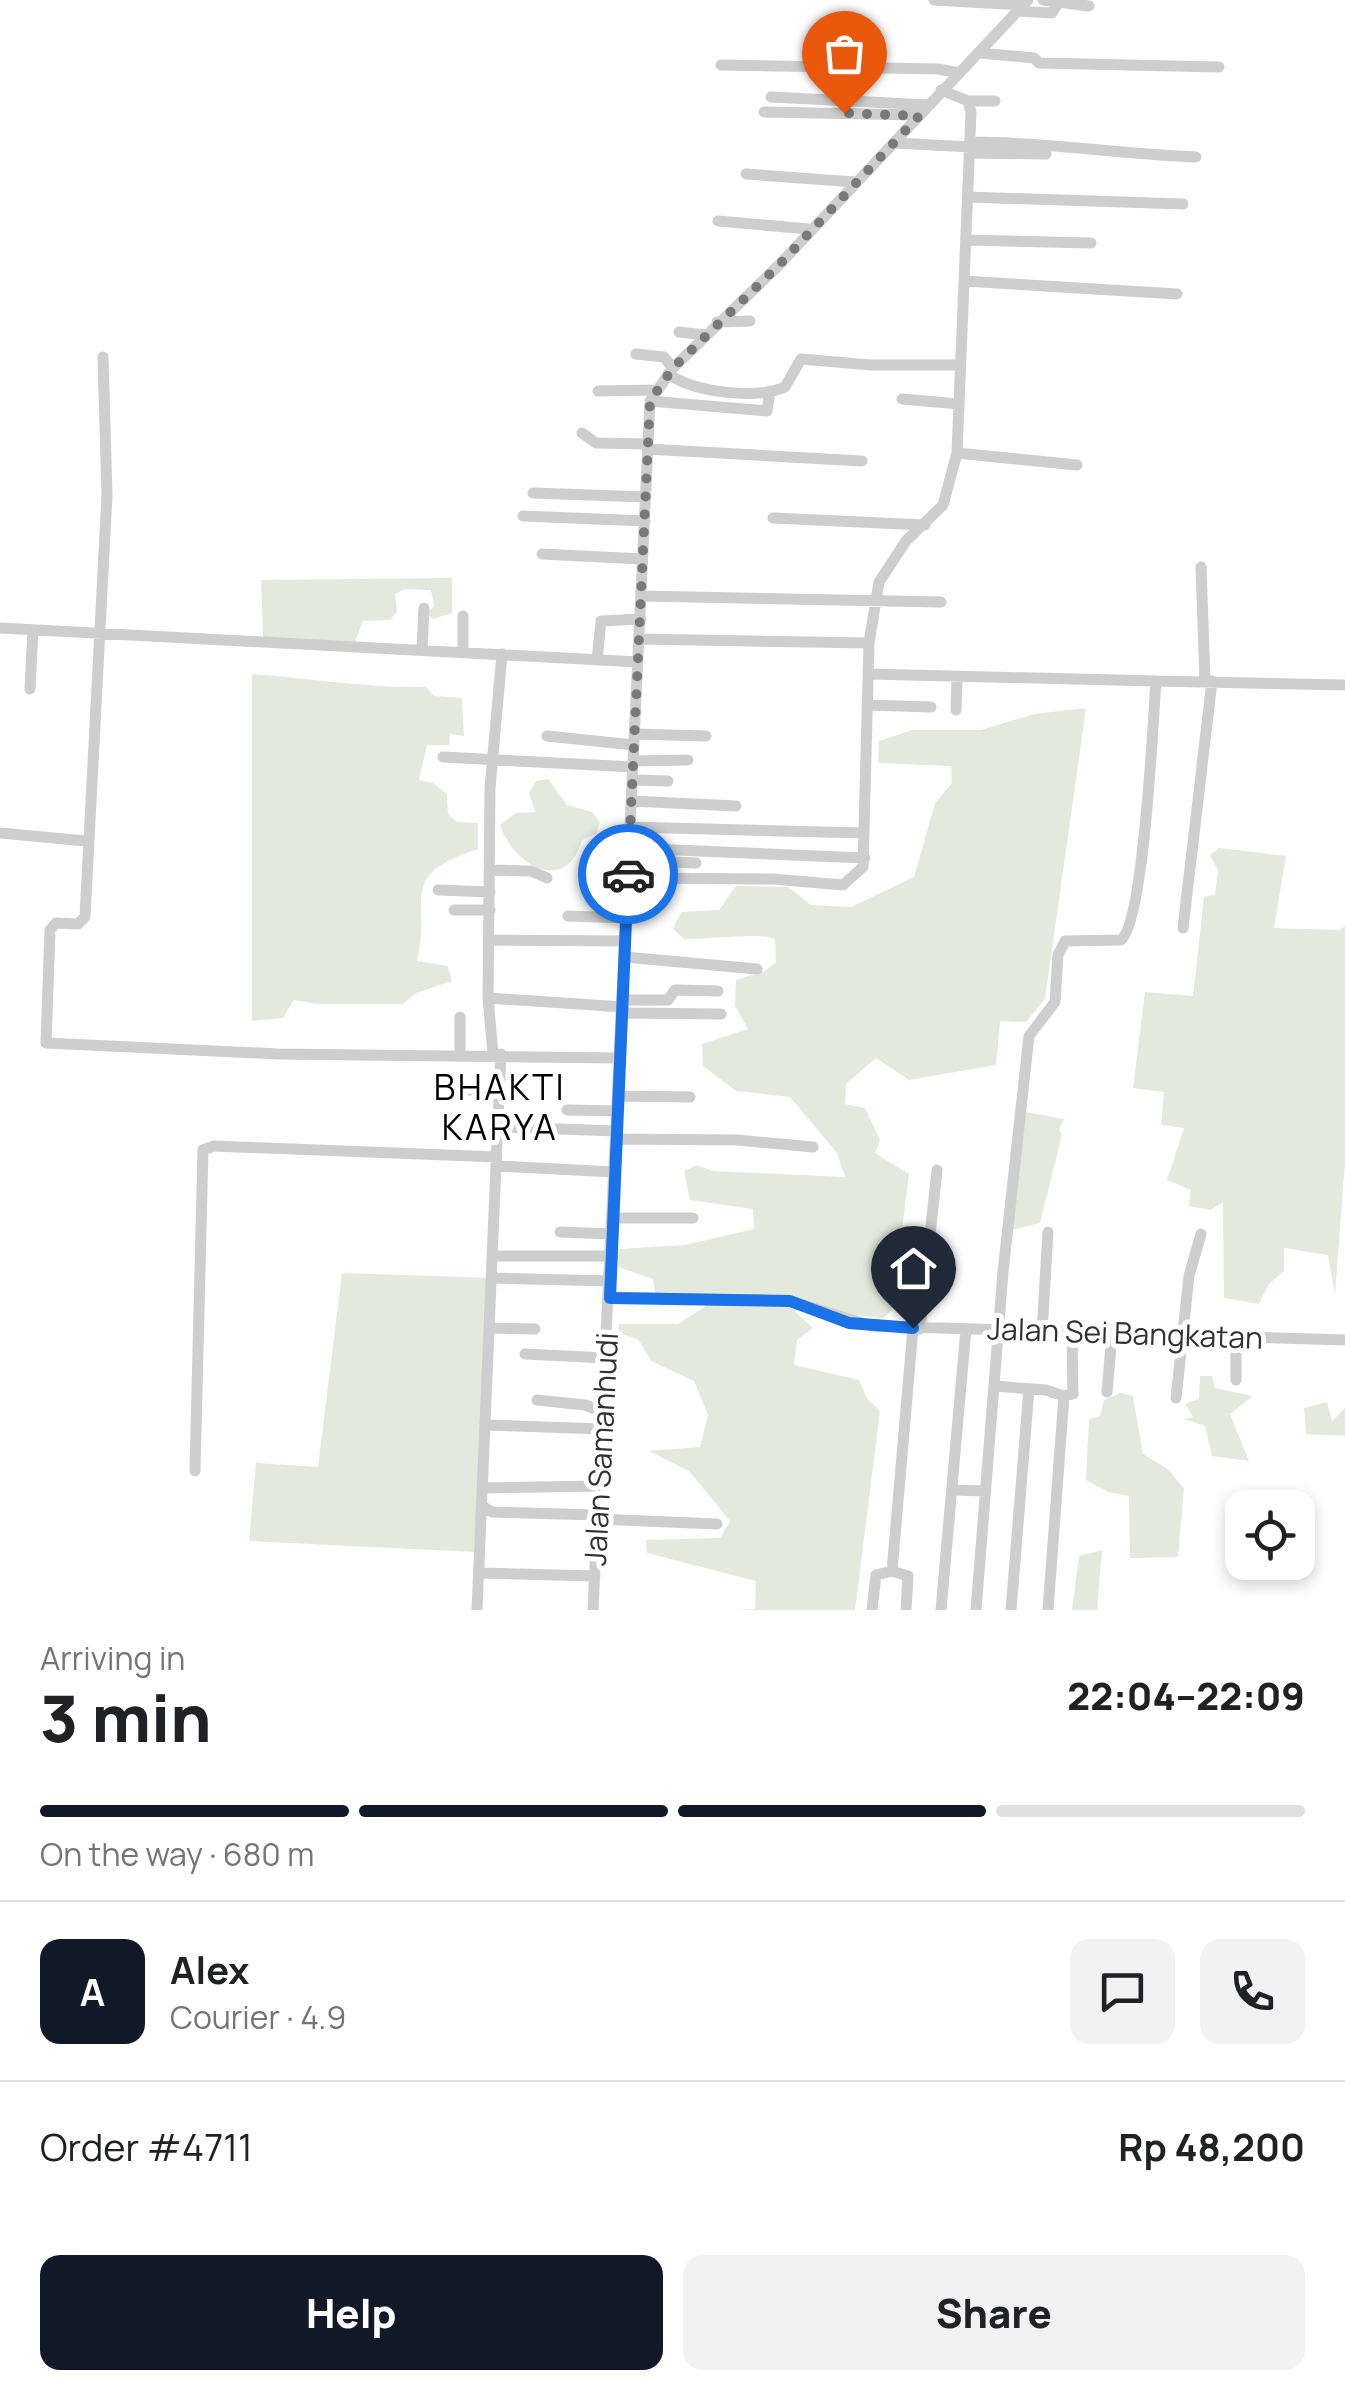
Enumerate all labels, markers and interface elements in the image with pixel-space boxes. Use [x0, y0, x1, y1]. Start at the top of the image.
pin [802, 11, 887, 114]
icon: bag [817, 26, 872, 81]
courier [578, 824, 678, 924]
icon: car [601, 847, 656, 902]
district label: BHAKTI KARYA [434, 1063, 566, 1151]
pin [871, 1226, 956, 1329]
icon: home [886, 1241, 941, 1296]
street label: Jalan Sei Bangkatan [987, 1307, 1264, 1358]
street label: Jalan Samanhudi [574, 1331, 627, 1567]
map controls [1225, 1490, 1315, 1580]
button: locate [1225, 1490, 1315, 1580]
text: Arriving in [40, 1636, 185, 1680]
text: 22:04–22:09 [1067, 1669, 1305, 1721]
text: 3 min [40, 1673, 212, 1762]
text: On the way · 680 m [40, 1832, 314, 1876]
button: chat [1070, 1939, 1175, 2044]
button: phone [1200, 1939, 1305, 2044]
text: Alex [170, 1943, 249, 1995]
text: A [80, 1965, 105, 2017]
text: Courier · 4.9 [170, 1995, 346, 2039]
text: Order #4711 [40, 2120, 253, 2172]
text: Rp 48,200 [1118, 2120, 1305, 2172]
button: Help [40, 2255, 663, 2370]
button: Share [683, 2255, 1305, 2370]

